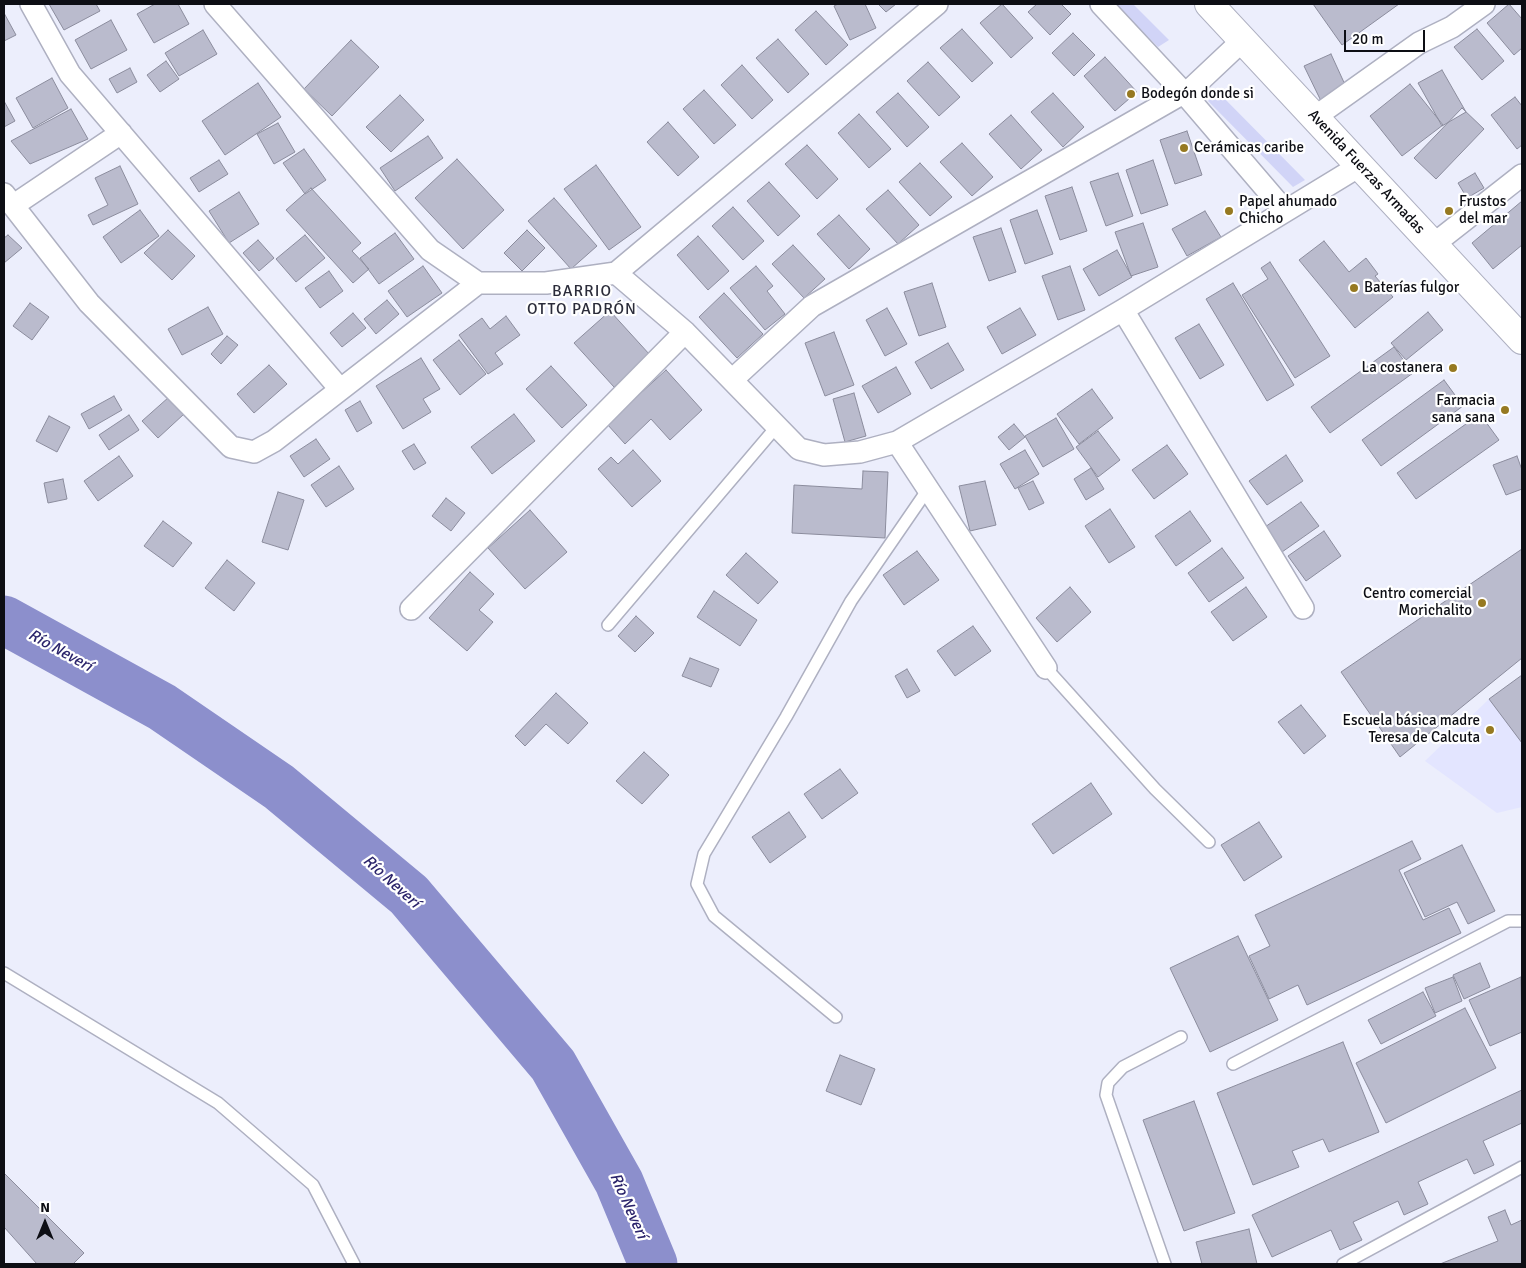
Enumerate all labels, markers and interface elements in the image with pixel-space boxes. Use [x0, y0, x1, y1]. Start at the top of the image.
scale bar [1346, 20, 1427, 52]
text: 20 m [1352, 30, 1383, 48]
place label: Bodegón donde si [1141, 85, 1254, 103]
marker: Bodegón donde si [1125, 88, 1137, 100]
street label: Avenida Fuerzas Armadas [1304, 106, 1428, 238]
place label: Cerámicas caribe [1194, 139, 1304, 157]
marker: Cerámicas caribe [1178, 142, 1190, 154]
place label: Papel ahumado Chicho [1239, 193, 1337, 228]
place label: Frustos del mar [1459, 193, 1507, 228]
marker: Papel ahumado Chicho [1223, 205, 1235, 217]
marker: Frustos del mar [1443, 205, 1455, 217]
place label: Baterías fulgor [1364, 279, 1459, 297]
district label: BARRIO OTTO PADRÓN [526, 282, 638, 320]
marker: Baterías fulgor [1348, 282, 1360, 294]
place label: La costanera [1362, 359, 1443, 377]
marker: La costanera [1447, 362, 1459, 374]
place label: Farmacia sana sana [1432, 392, 1495, 427]
marker: Farmacia sana sana [1499, 404, 1511, 416]
place label: Centro comercial Morichalito [1363, 585, 1472, 620]
marker: Centro comercial Morichalito [1476, 597, 1488, 609]
water label: Río Neverí [25, 626, 95, 676]
place label: Escuela básica madre Teresa de Calcuta [1343, 712, 1480, 747]
marker: Escuela básica madre Teresa de Calcuta [1484, 724, 1496, 736]
water label: Río Neverí [359, 851, 423, 913]
water label: Río Neverí [605, 1170, 651, 1242]
north arrow [20, 1198, 70, 1248]
text: N [40, 1199, 50, 1216]

